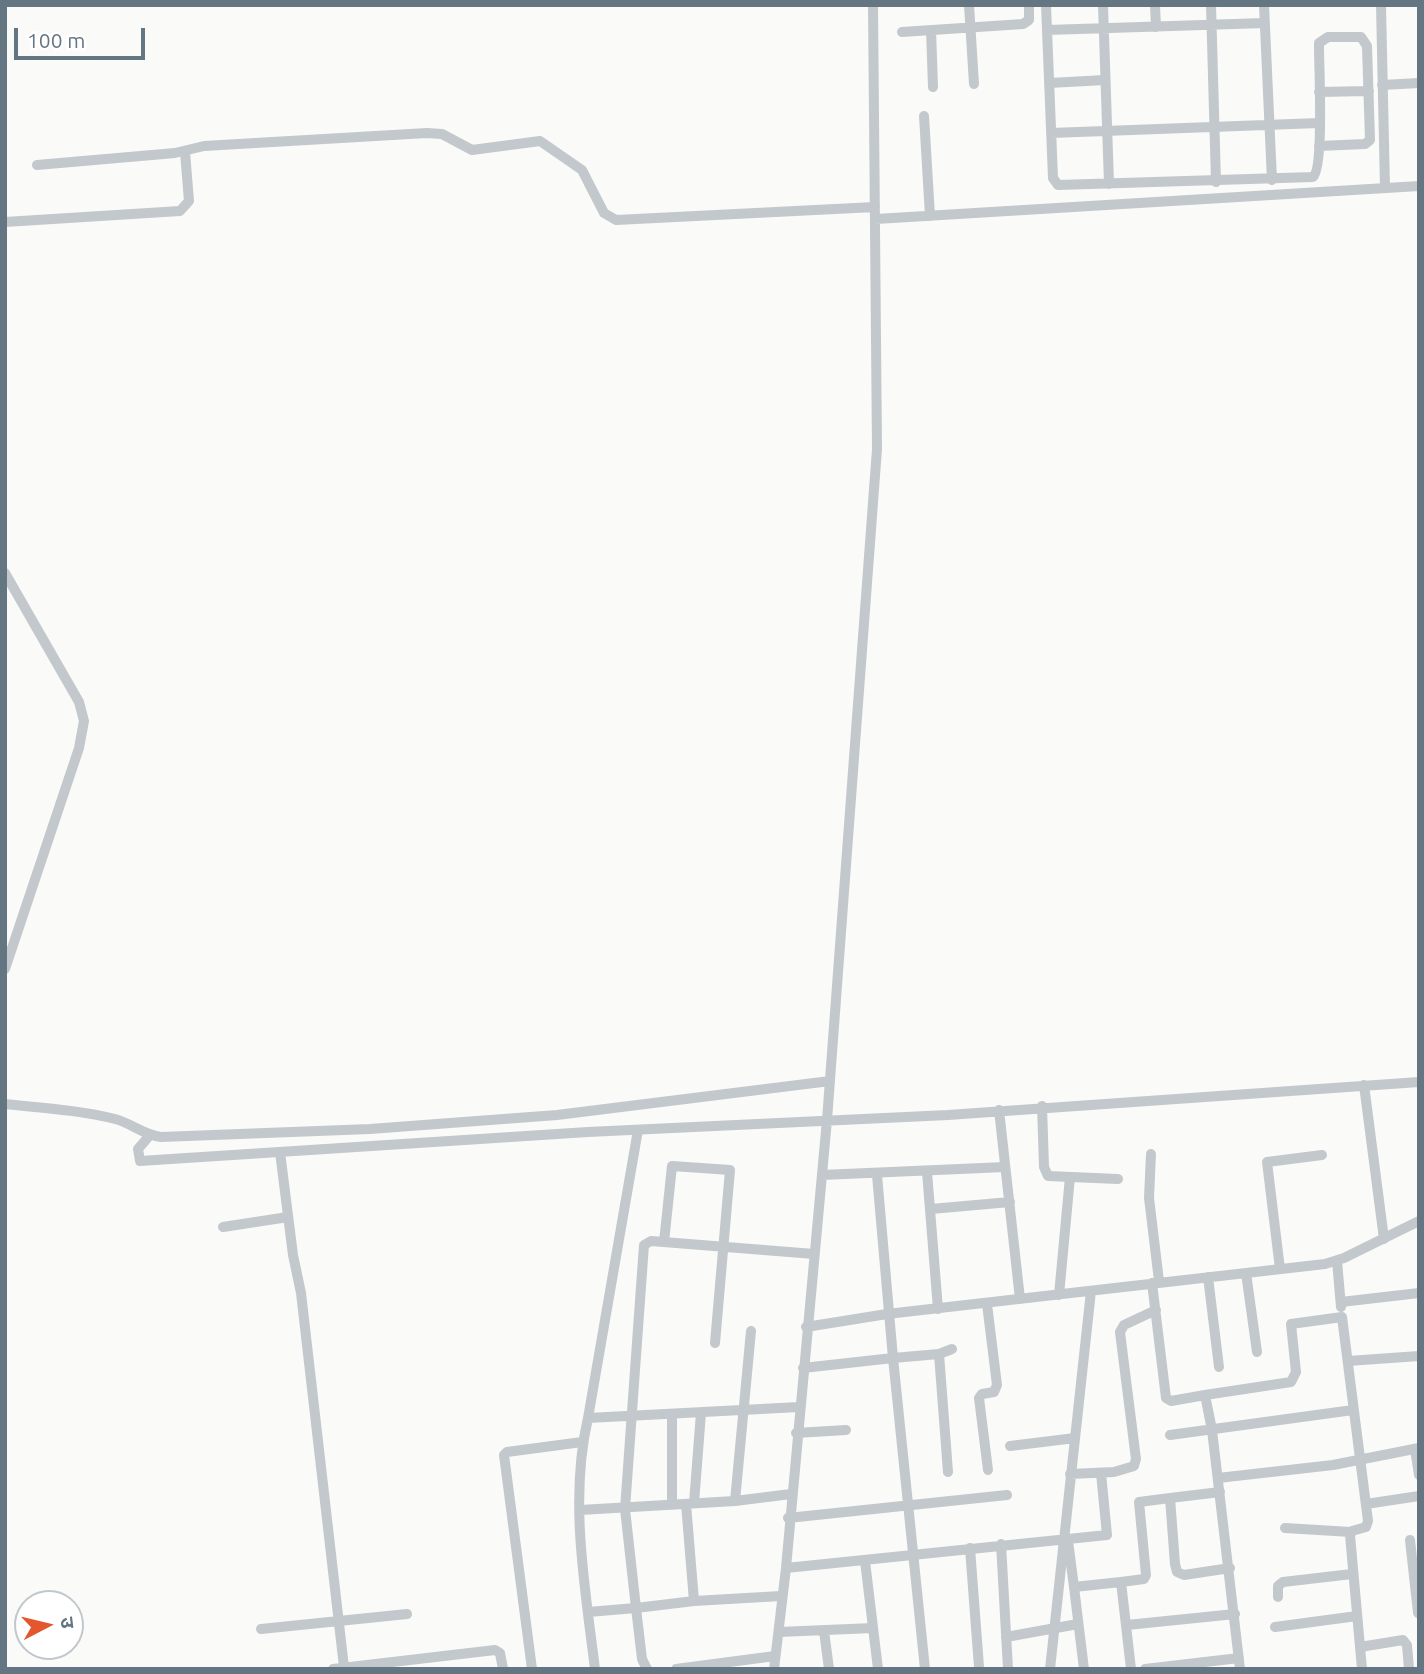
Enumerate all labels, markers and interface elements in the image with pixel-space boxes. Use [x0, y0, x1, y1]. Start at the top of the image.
scale bar [18, 14, 149, 58]
text: 100 m [27, 28, 85, 52]
north arrow [14, 1590, 84, 1660]
text: उ [56, 1616, 79, 1630]

